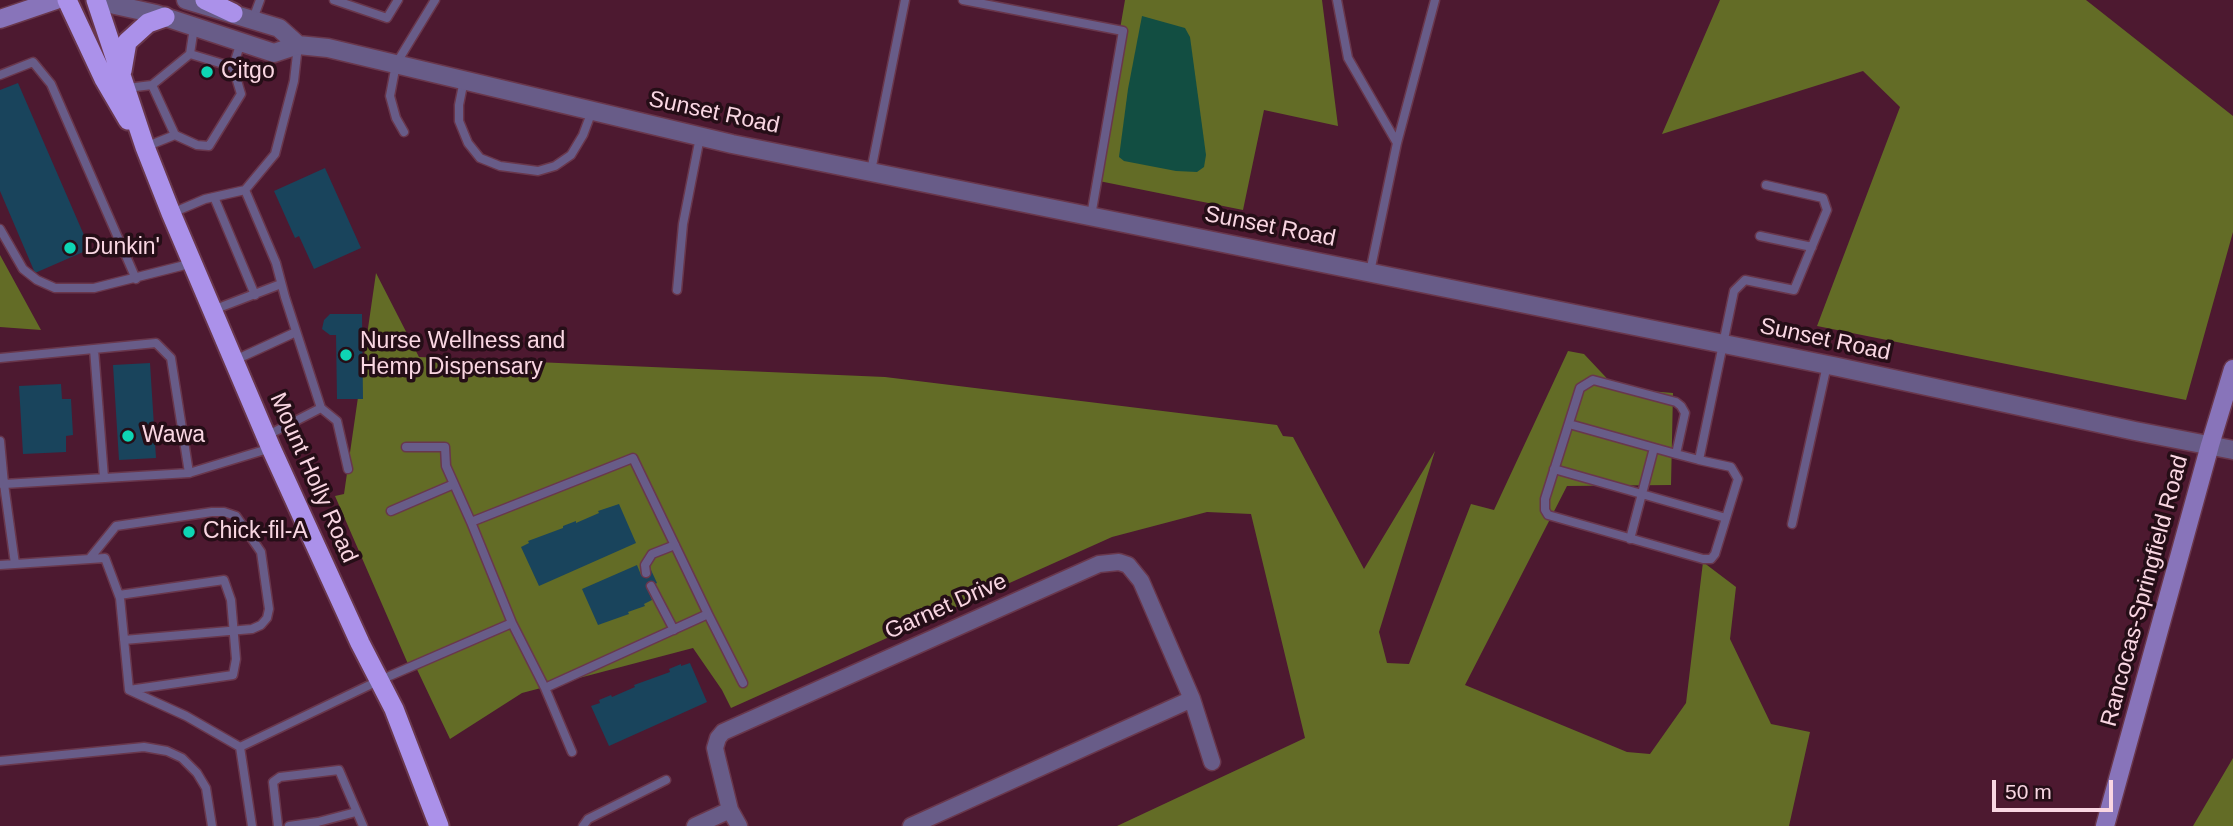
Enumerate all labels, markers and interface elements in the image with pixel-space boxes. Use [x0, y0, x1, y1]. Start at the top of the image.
place label: Citgo [221, 58, 275, 86]
marker: Citgo [199, 64, 215, 80]
street label: Sunset Road [646, 86, 782, 140]
street label: Sunset Road [1202, 201, 1338, 253]
place label: Dunkin' [84, 234, 160, 262]
marker: Dunkin' [62, 240, 78, 256]
street label: Sunset Road [1757, 313, 1893, 367]
place label: Nurse Wellness and Hemp Dispensary [360, 328, 565, 382]
marker: Nurse Wellness and Hemp Dispensary [338, 347, 354, 363]
street label: Mount Holly Road [263, 389, 363, 567]
place label: Wawa [142, 422, 205, 450]
marker: Wawa [120, 428, 136, 444]
street label: Rancocas-Springfield Road [2095, 452, 2195, 730]
place label: Chick-fil-A [203, 518, 308, 546]
marker: Chick-fil-A [181, 524, 197, 540]
street label: Garnet Drive [881, 568, 1011, 646]
scale bar [1995, 766, 2116, 810]
text: 50 m [2005, 780, 2052, 803]

